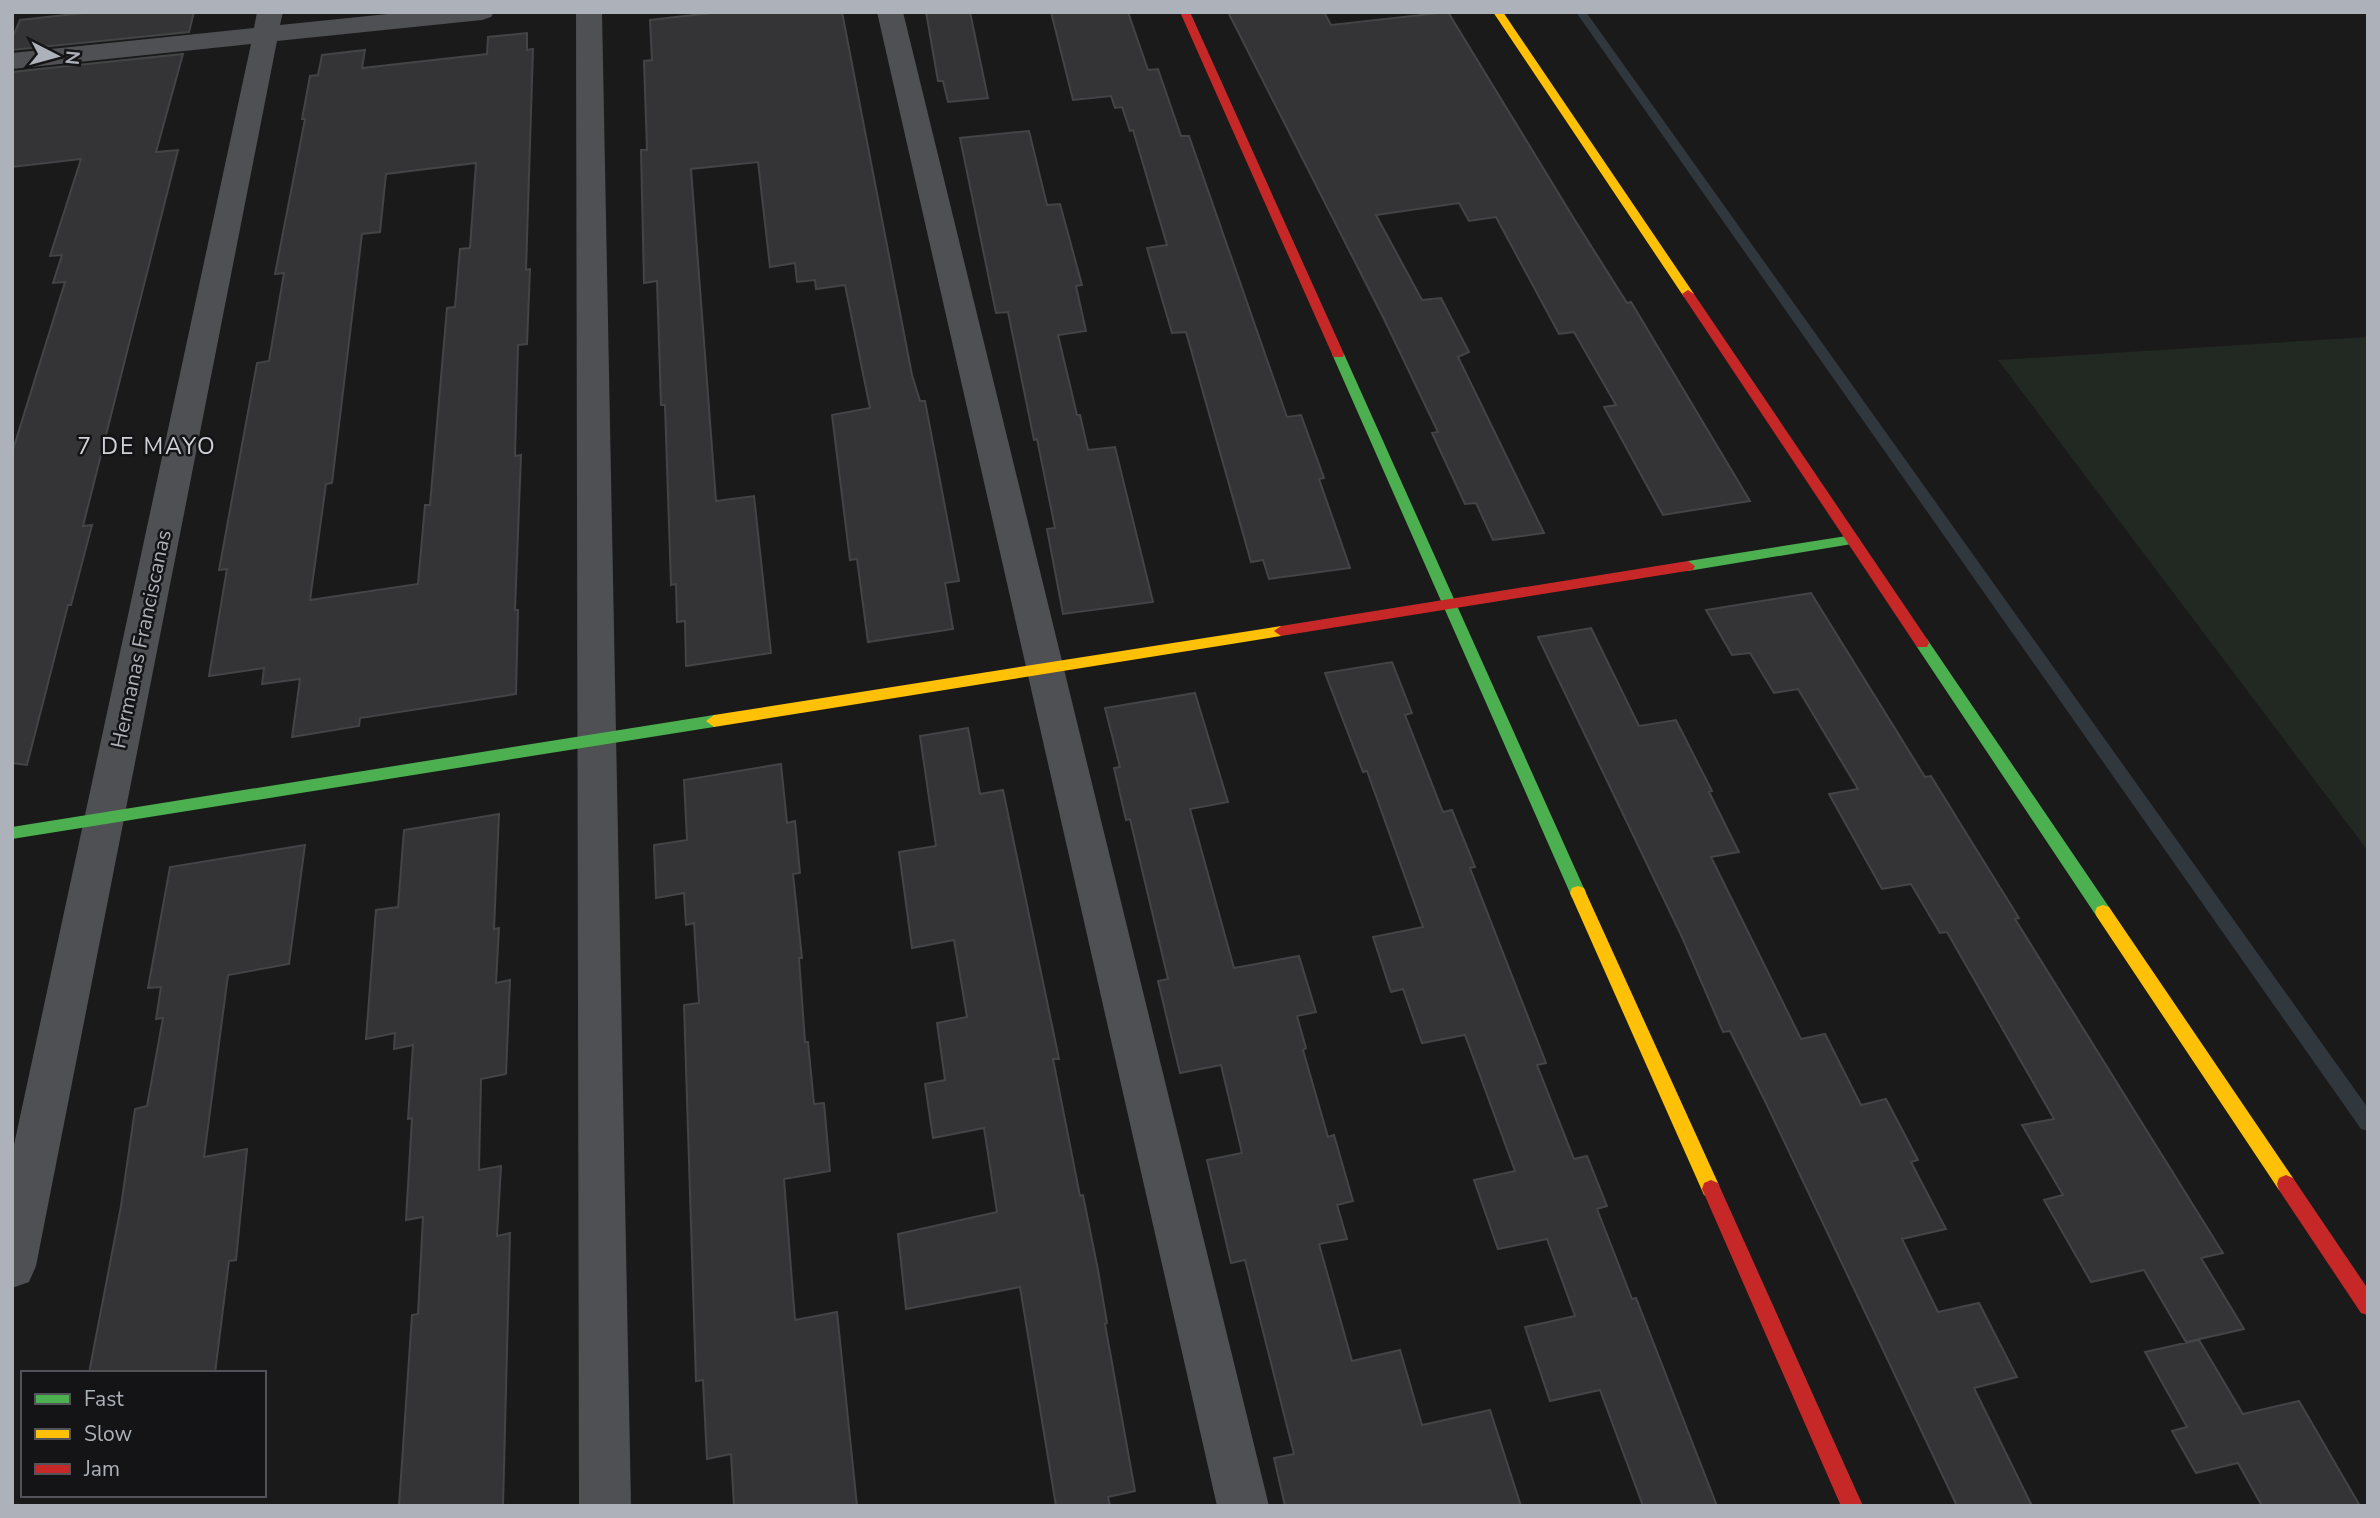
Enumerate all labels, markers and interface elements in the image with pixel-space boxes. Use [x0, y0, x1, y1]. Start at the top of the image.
north arrow [21, 21, 91, 91]
text: N [58, 49, 86, 66]
district label: 7 DE MAYO [77, 431, 217, 462]
street label: Hermanas Franciscanas [104, 527, 178, 751]
legend [21, 1371, 266, 1497]
text: Fast [84, 1385, 124, 1413]
text: Slow [84, 1420, 133, 1448]
text: Jam [83, 1455, 120, 1483]

